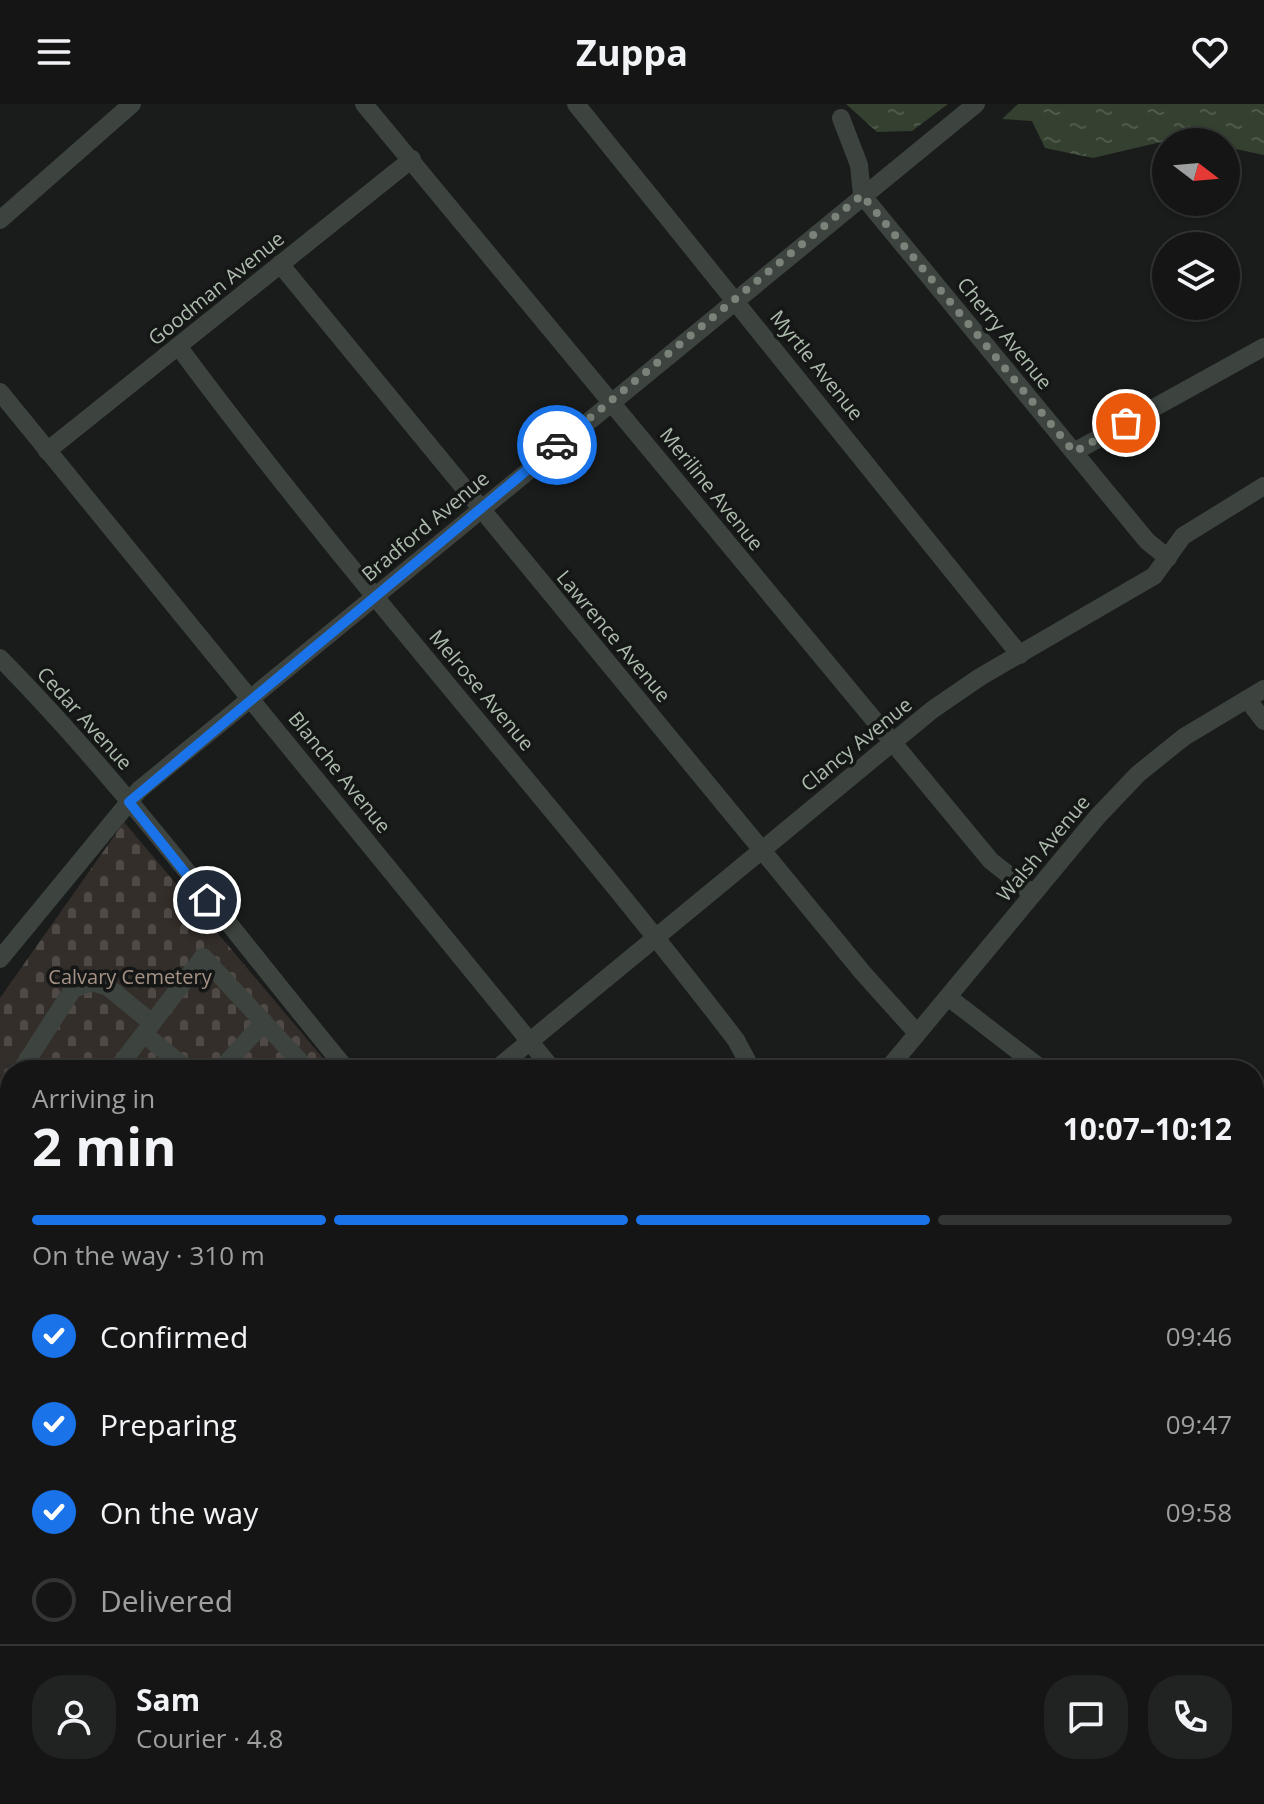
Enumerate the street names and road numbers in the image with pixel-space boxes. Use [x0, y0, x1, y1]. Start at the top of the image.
street label: Goodman Avenue [142, 225, 290, 351]
street label: Cherry Avenue [951, 271, 1059, 395]
street label: Myrtle Avenue [764, 304, 870, 426]
street label: Meriline Avenue [654, 422, 770, 556]
street label: Bradford Avenue [356, 465, 494, 587]
street label: Lawrence Avenue [551, 564, 677, 708]
street label: Melrose Avenue [423, 624, 541, 756]
street label: Cedar Avenue [31, 661, 139, 775]
street label: Clancy Avenue [795, 691, 917, 797]
street label: Blanche Avenue [283, 706, 397, 838]
street label: Walsh Avenue [990, 789, 1096, 907]

